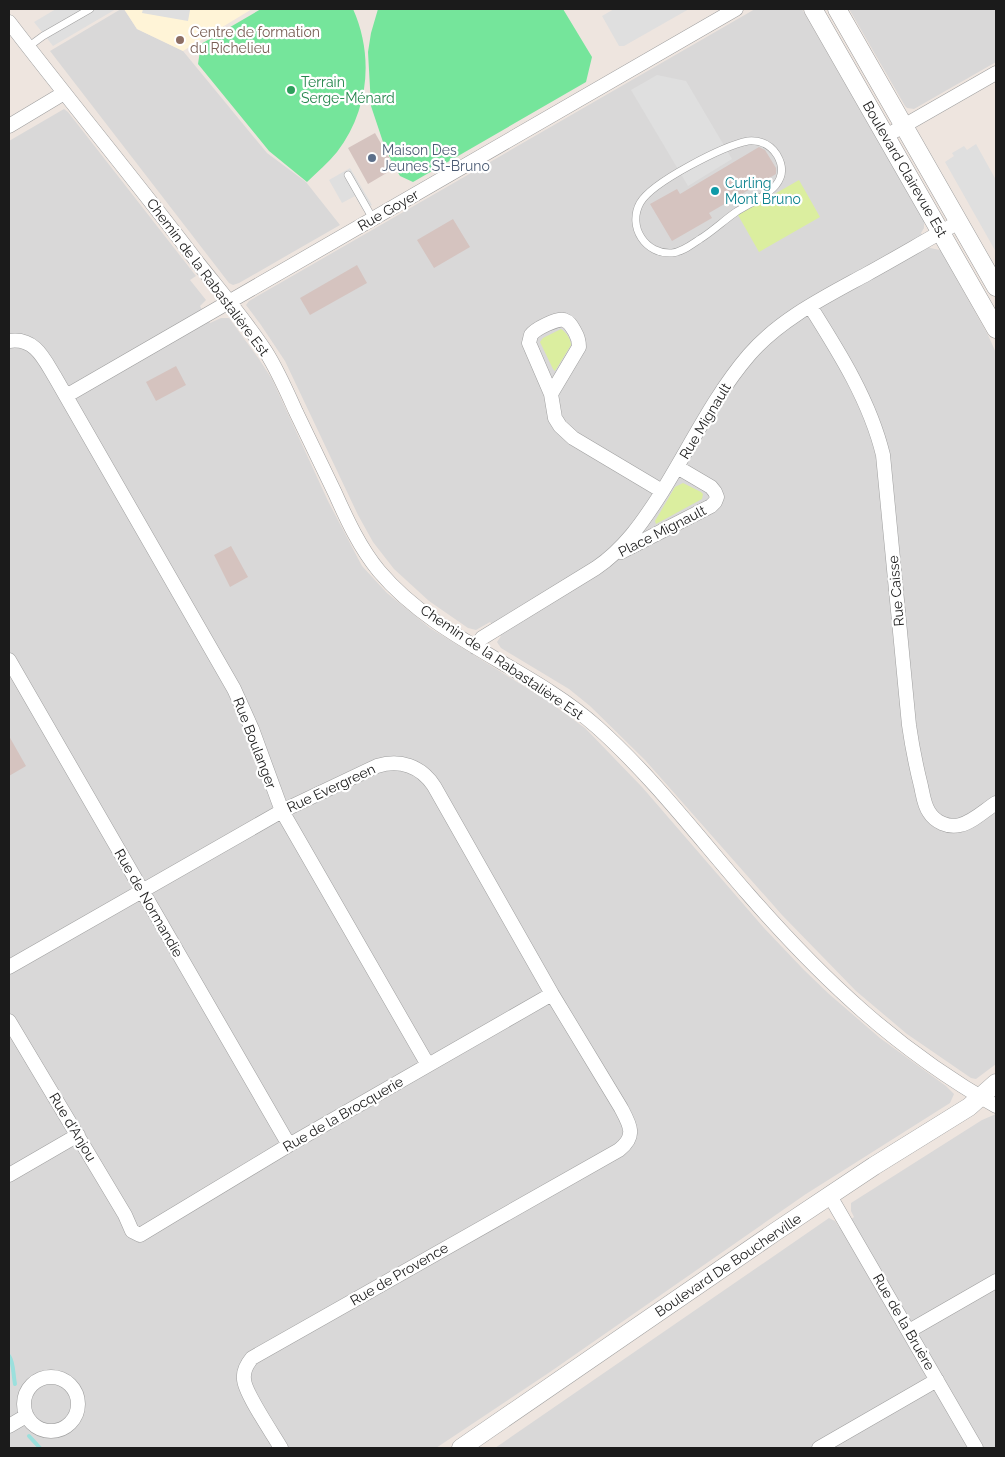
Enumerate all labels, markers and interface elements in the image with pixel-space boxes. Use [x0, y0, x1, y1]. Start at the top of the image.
place label: Centre de formation du Richelieu [190, 24, 320, 56]
marker: Centre de formation du Richelieu [174, 34, 186, 46]
place label: Terrain Serge-Ménard [301, 74, 395, 106]
marker: Terrain Serge-Ménard [285, 84, 297, 96]
street label: Boulevard Clairevue Est [860, 98, 951, 240]
place label: Maison Des Jeunes St-Bruno [382, 142, 490, 174]
marker: Maison Des Jeunes St-Bruno [366, 152, 378, 164]
place label: Curling Mont Bruno [725, 175, 801, 207]
marker: Curling Mont Bruno [709, 185, 721, 197]
street label: Rue Goyer [355, 186, 421, 234]
street label: Chemin de la Rabastalière Est [144, 195, 273, 359]
street label: Rue Mignault [676, 380, 734, 462]
street label: Place Mignault [616, 502, 709, 560]
street label: Rue Caisse [885, 555, 907, 627]
street label: Chemin de la Rabastalière Est [418, 601, 587, 723]
street label: Rue Boulanger [230, 695, 280, 791]
street label: Rue Evergreen [284, 761, 378, 815]
street label: Rue de Normandie [112, 846, 186, 960]
street label: Rue de la Brocquerie [280, 1073, 406, 1155]
street label: Rue d'Anjou [46, 1090, 100, 1164]
street label: Boulevard De Boucherville [652, 1210, 804, 1320]
street label: Rue de Provence [347, 1239, 451, 1309]
street label: Rue de la Bruère [870, 1271, 938, 1373]

